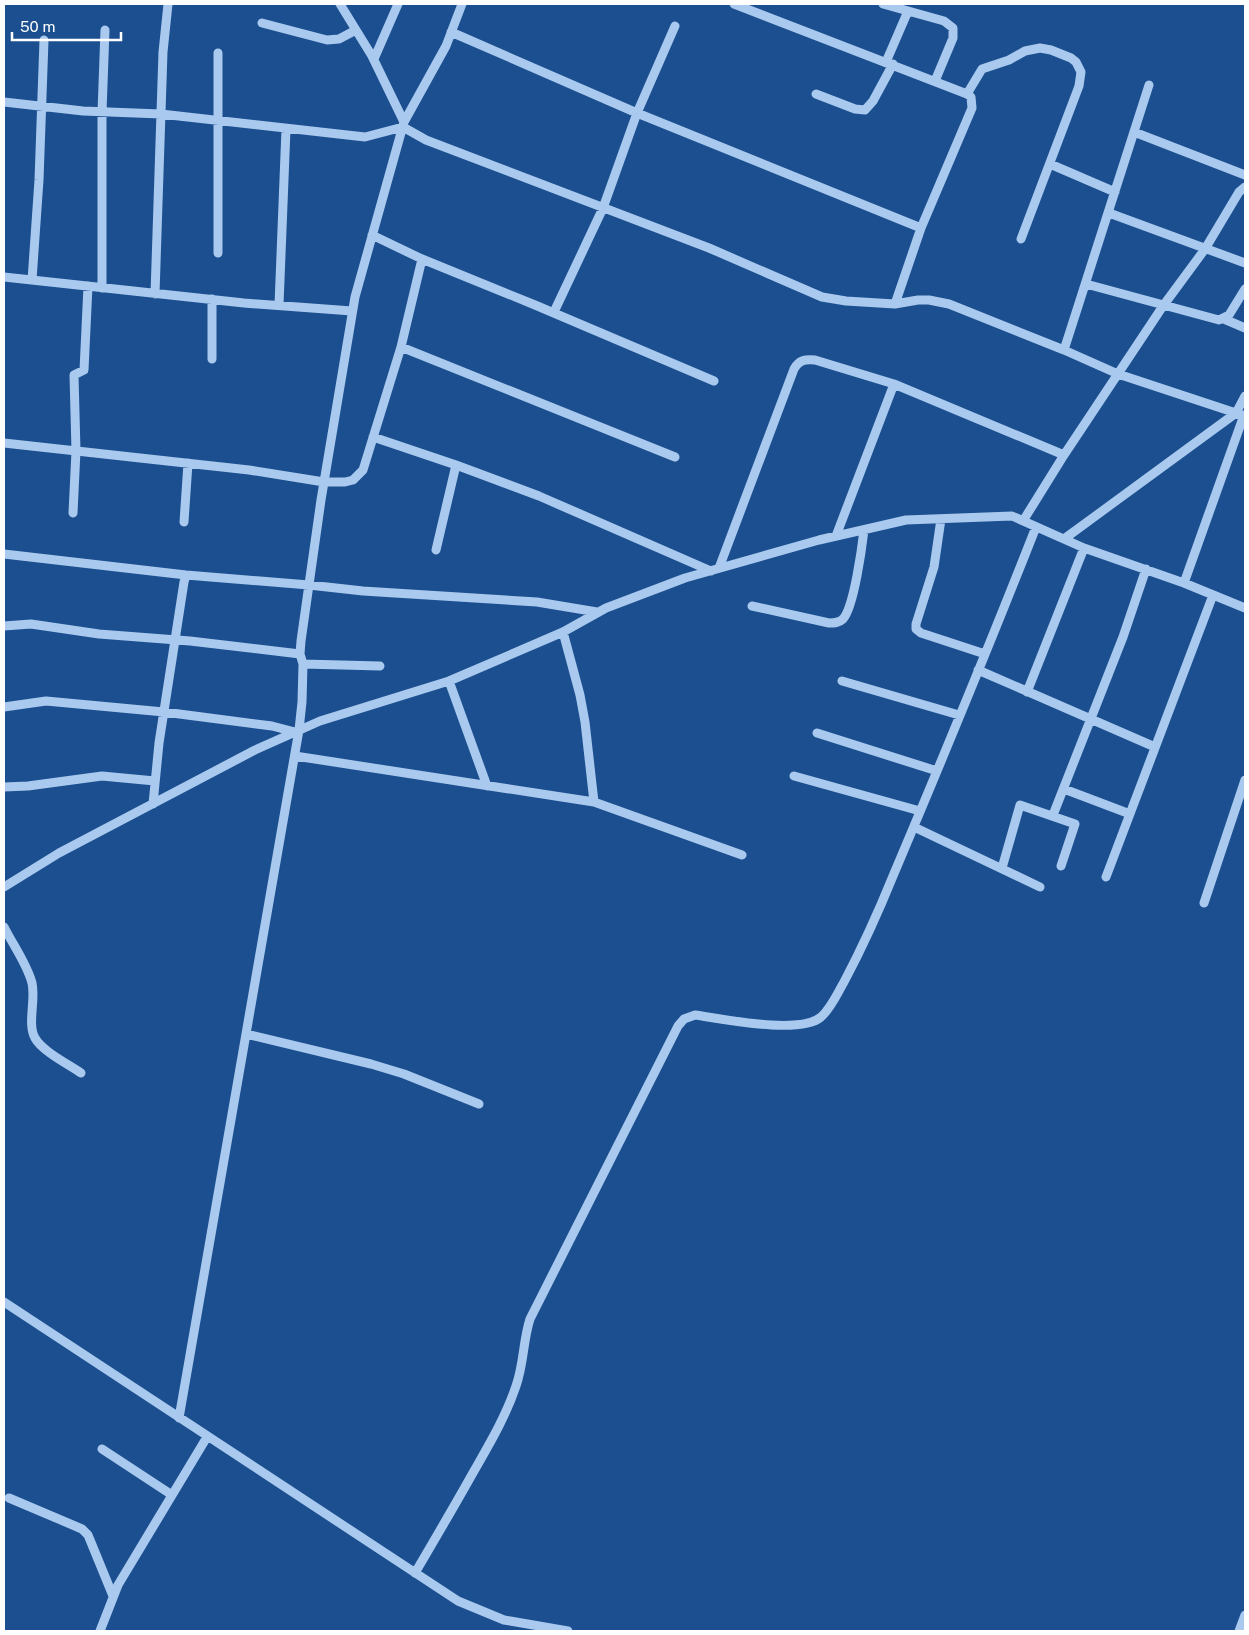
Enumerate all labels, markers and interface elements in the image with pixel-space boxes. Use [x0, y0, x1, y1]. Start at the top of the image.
scale bar [12, 10, 121, 42]
text: 50 m [20, 18, 55, 35]

